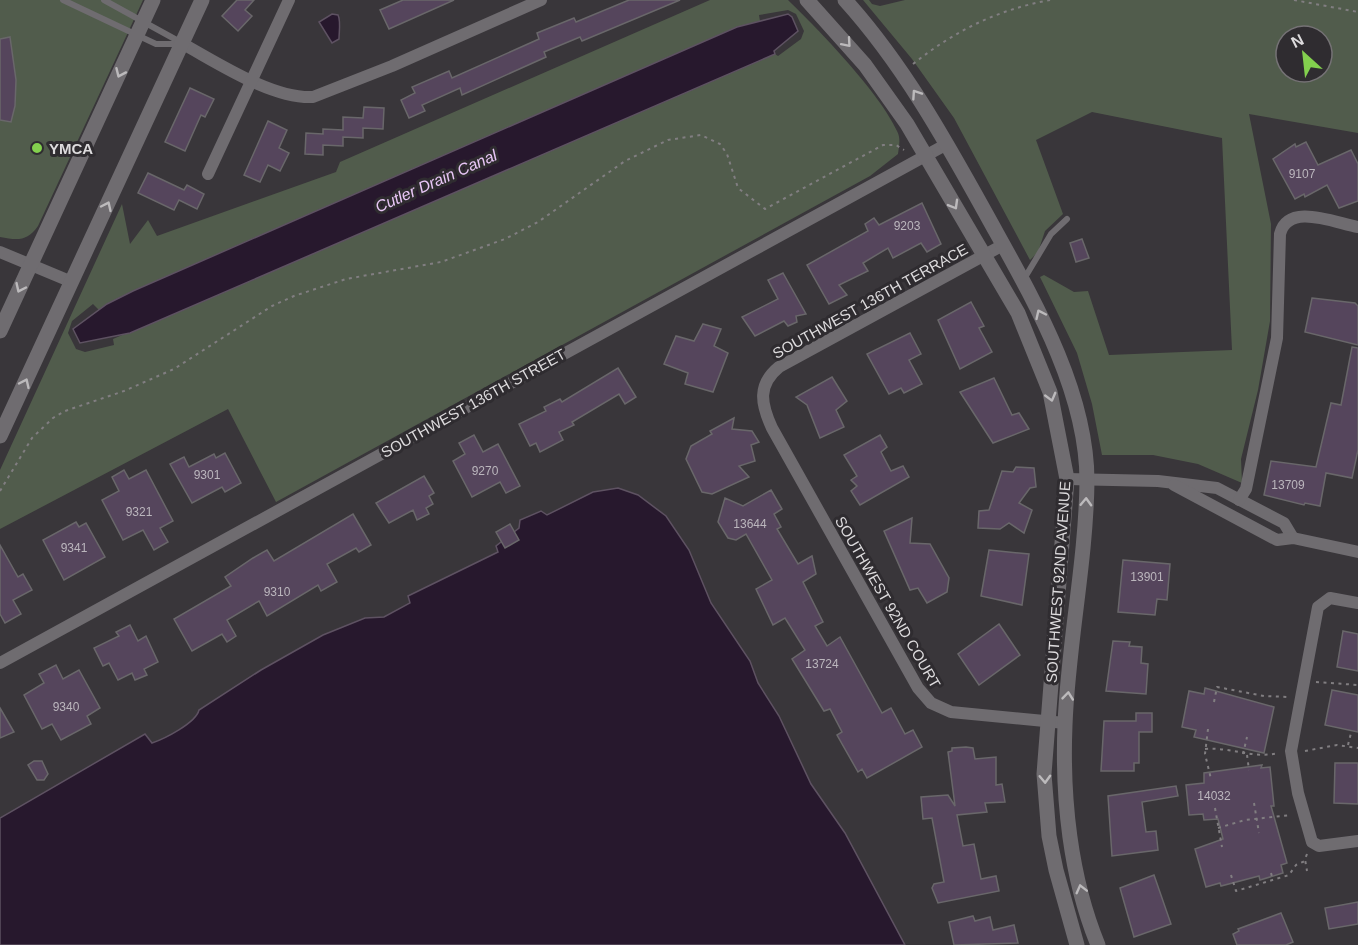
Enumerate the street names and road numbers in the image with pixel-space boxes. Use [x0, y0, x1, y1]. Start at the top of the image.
street label: SOUTHWEST 136TH TERRACE [770, 240, 970, 362]
street label: SOUTHWEST 136TH STREET [378, 345, 568, 461]
street label: SOUTHWEST 92ND AVENUE [1042, 481, 1074, 683]
street label: SOUTHWEST 92ND COURT [832, 513, 944, 691]

